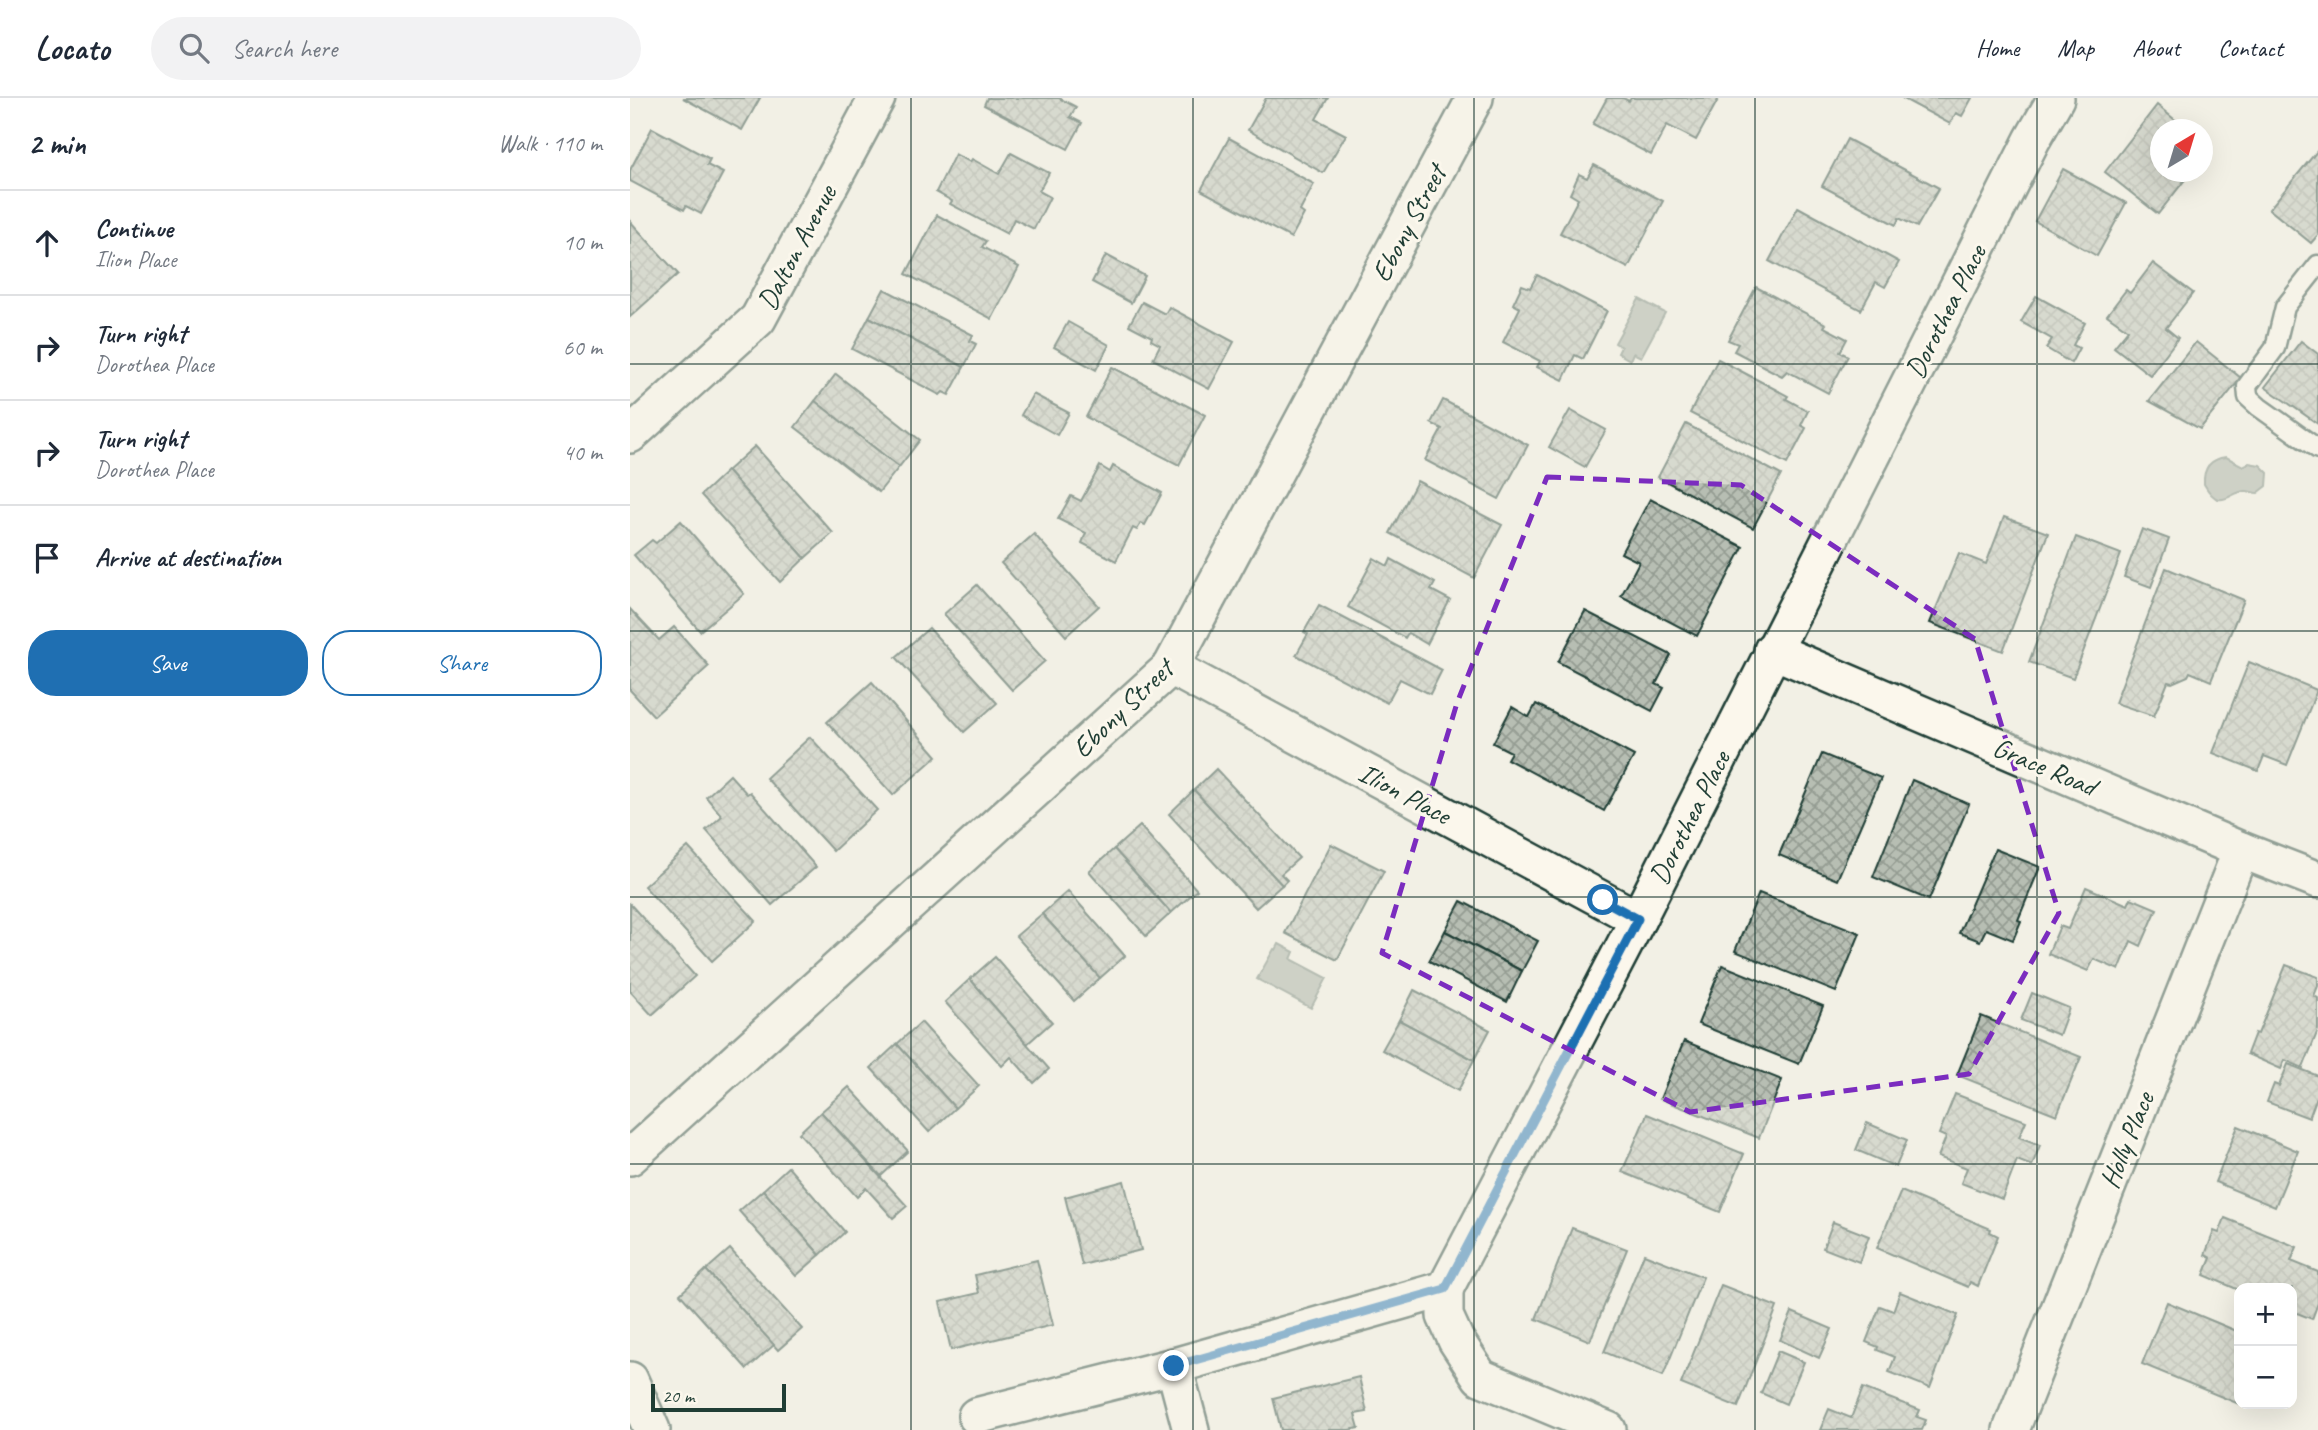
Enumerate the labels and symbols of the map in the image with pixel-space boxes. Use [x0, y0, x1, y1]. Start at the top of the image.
north arrow [2150, 119, 2213, 182]
street label: Ebony Street [1363, 156, 1455, 287]
street label: Dalton Avenue [749, 177, 845, 316]
street label: Dorothea Place [1897, 237, 1995, 384]
street label: Ebony Street [1065, 649, 1183, 765]
street label: Grace Road [1988, 729, 2105, 805]
street label: Dorothea Place [1641, 743, 1739, 890]
street label: Ilion Place [1353, 755, 1458, 833]
route start [1587, 884, 1618, 915]
street label: Holly Place [2091, 1085, 2162, 1193]
route end [1158, 1350, 1189, 1381]
scale bar [651, 1381, 786, 1413]

